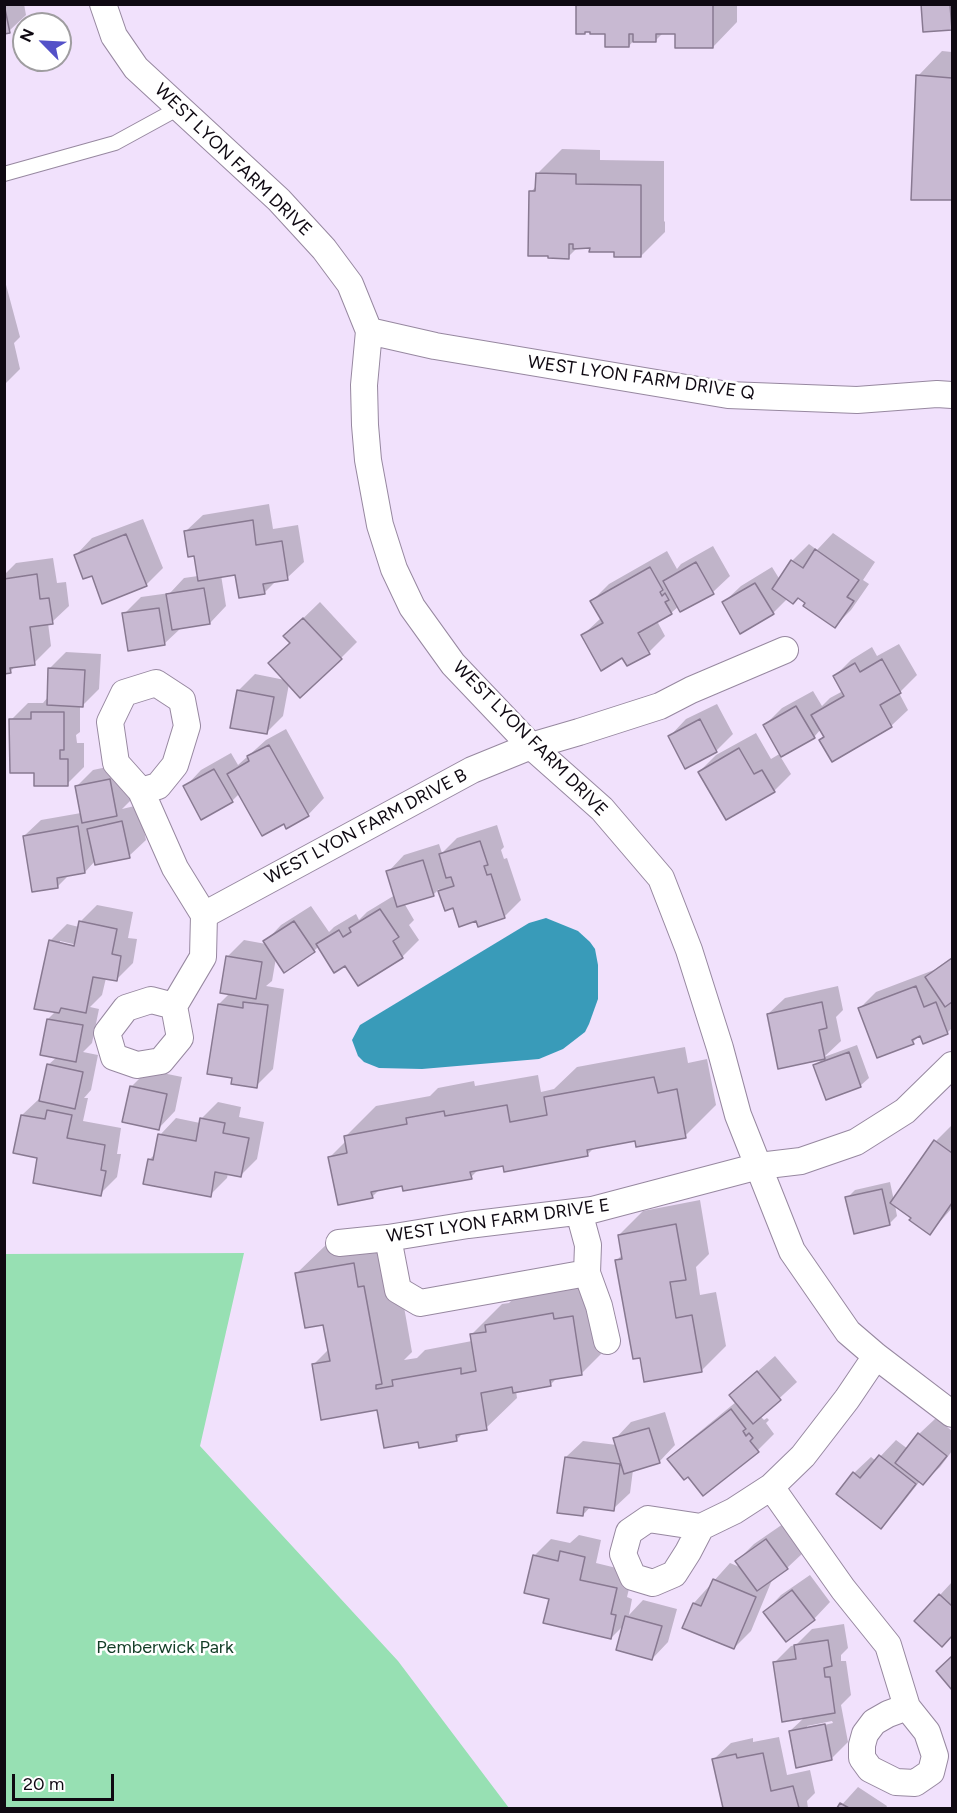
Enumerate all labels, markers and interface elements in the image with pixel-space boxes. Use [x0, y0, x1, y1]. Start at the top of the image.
north arrow [12, 12, 72, 72]
text: N [16, 26, 38, 45]
street label: WEST LYON FARM DRIVE [150, 79, 316, 241]
street label: WEST LYON FARM DRIVE Q [526, 351, 756, 405]
street label: WEST LYON FARM DRIVE [448, 657, 612, 821]
street label: WEST LYON FARM DRIVE B [261, 764, 471, 890]
street label: WEST LYON FARM DRIVE E [385, 1195, 611, 1247]
park label: Pemberwick Park [96, 1637, 234, 1659]
scale bar [15, 1762, 117, 1800]
text: 20 m [23, 1773, 64, 1795]

